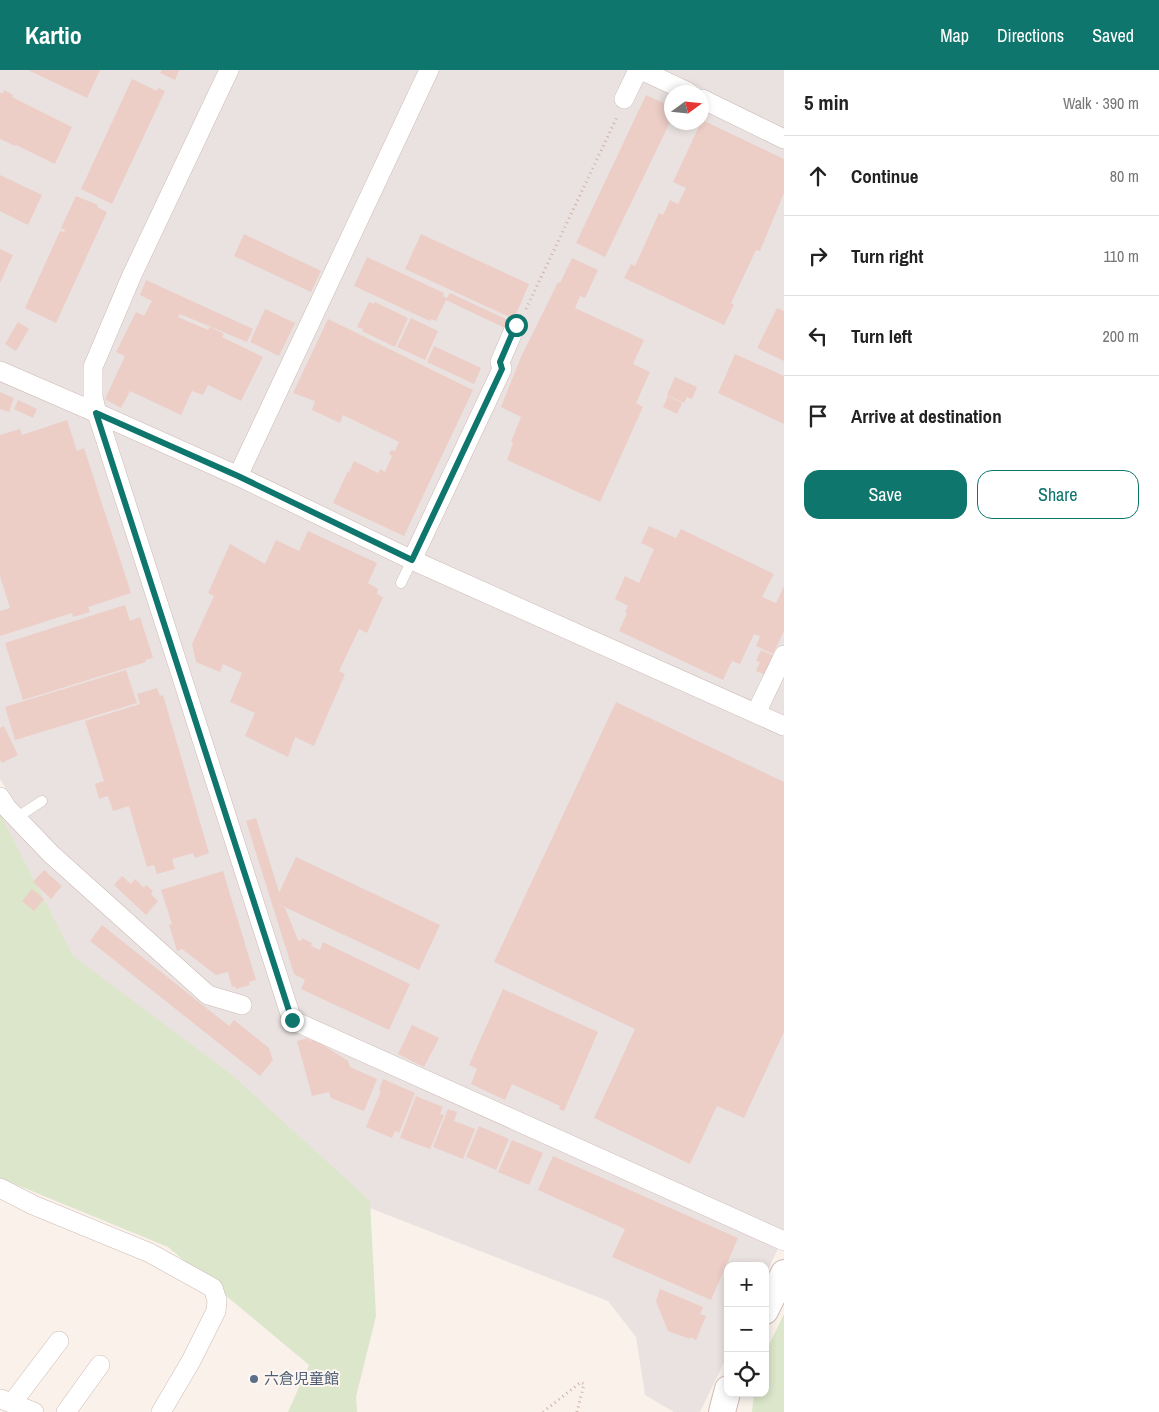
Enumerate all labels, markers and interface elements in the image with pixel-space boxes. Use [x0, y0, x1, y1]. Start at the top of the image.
text: Kartio [25, 19, 82, 51]
text: Map [940, 23, 969, 48]
text: Directions [997, 23, 1064, 48]
text: Saved [1092, 23, 1134, 48]
north arrow [664, 85, 709, 130]
text: 5 min [804, 88, 849, 117]
text: Walk · 390 m [1063, 92, 1139, 114]
icon: ahead [804, 162, 832, 190]
text: Continue [851, 163, 919, 189]
text: 80 m [1110, 165, 1139, 187]
icon: right [804, 242, 832, 270]
text: Turn right [851, 243, 923, 269]
text: 110 m [1103, 245, 1139, 267]
route start [505, 314, 528, 337]
icon: left [804, 322, 832, 350]
text: Turn left [851, 323, 912, 349]
text: 200 m [1103, 325, 1139, 347]
icon: arrive [804, 402, 832, 430]
text: Arrive at destination [851, 403, 1002, 429]
button: Save [804, 470, 967, 519]
button: Share [977, 470, 1139, 519]
route end [281, 1009, 304, 1032]
map controls [724, 1262, 769, 1397]
button: + [724, 1262, 769, 1307]
button: − [724, 1307, 769, 1352]
button: locate [724, 1352, 769, 1397]
place label: 六倉児童館 [264, 1368, 339, 1389]
marker: 六倉児童館 [248, 1373, 260, 1385]

